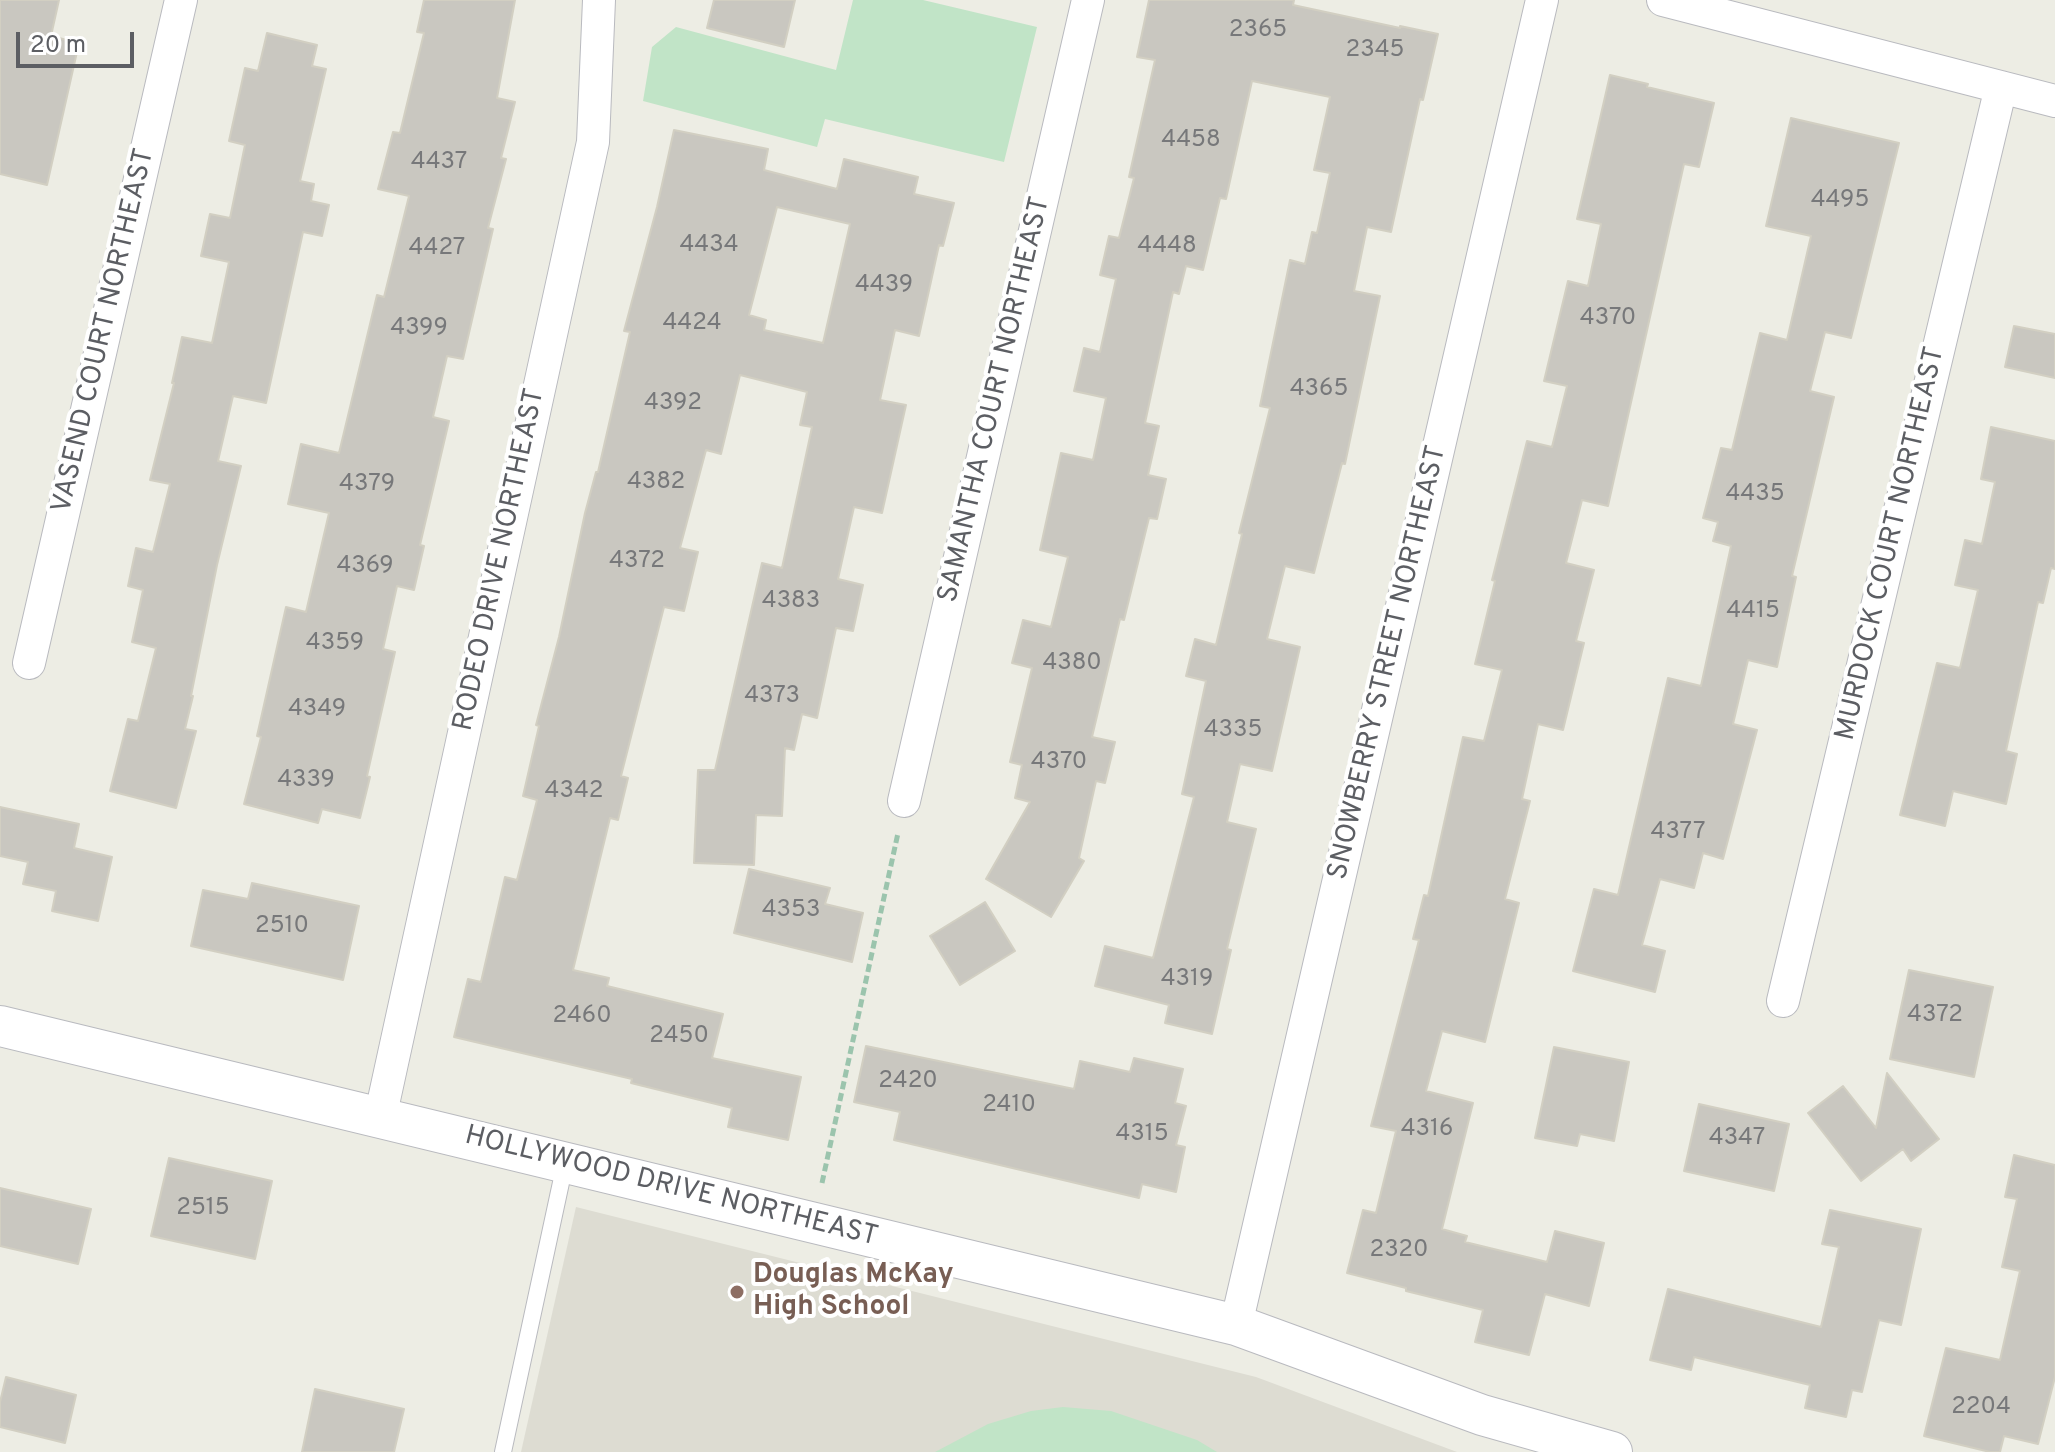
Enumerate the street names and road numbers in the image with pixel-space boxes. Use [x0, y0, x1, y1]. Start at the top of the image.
street label: VASEND COURT NORTHEAST [47, 146, 163, 516]
street label: SAMANTHA COURT NORTHEAST [933, 194, 1059, 606]
street label: MURDOCK COURT NORTHEAST [1830, 344, 1954, 744]
street label: RODEO DRIVE NORTHEAST [448, 386, 554, 734]
street label: SNOWBERRY STREET NORTHEAST [1323, 443, 1455, 883]
street label: HOLLYWOOD DRIVE NORTHEAST [461, 1120, 881, 1256]

